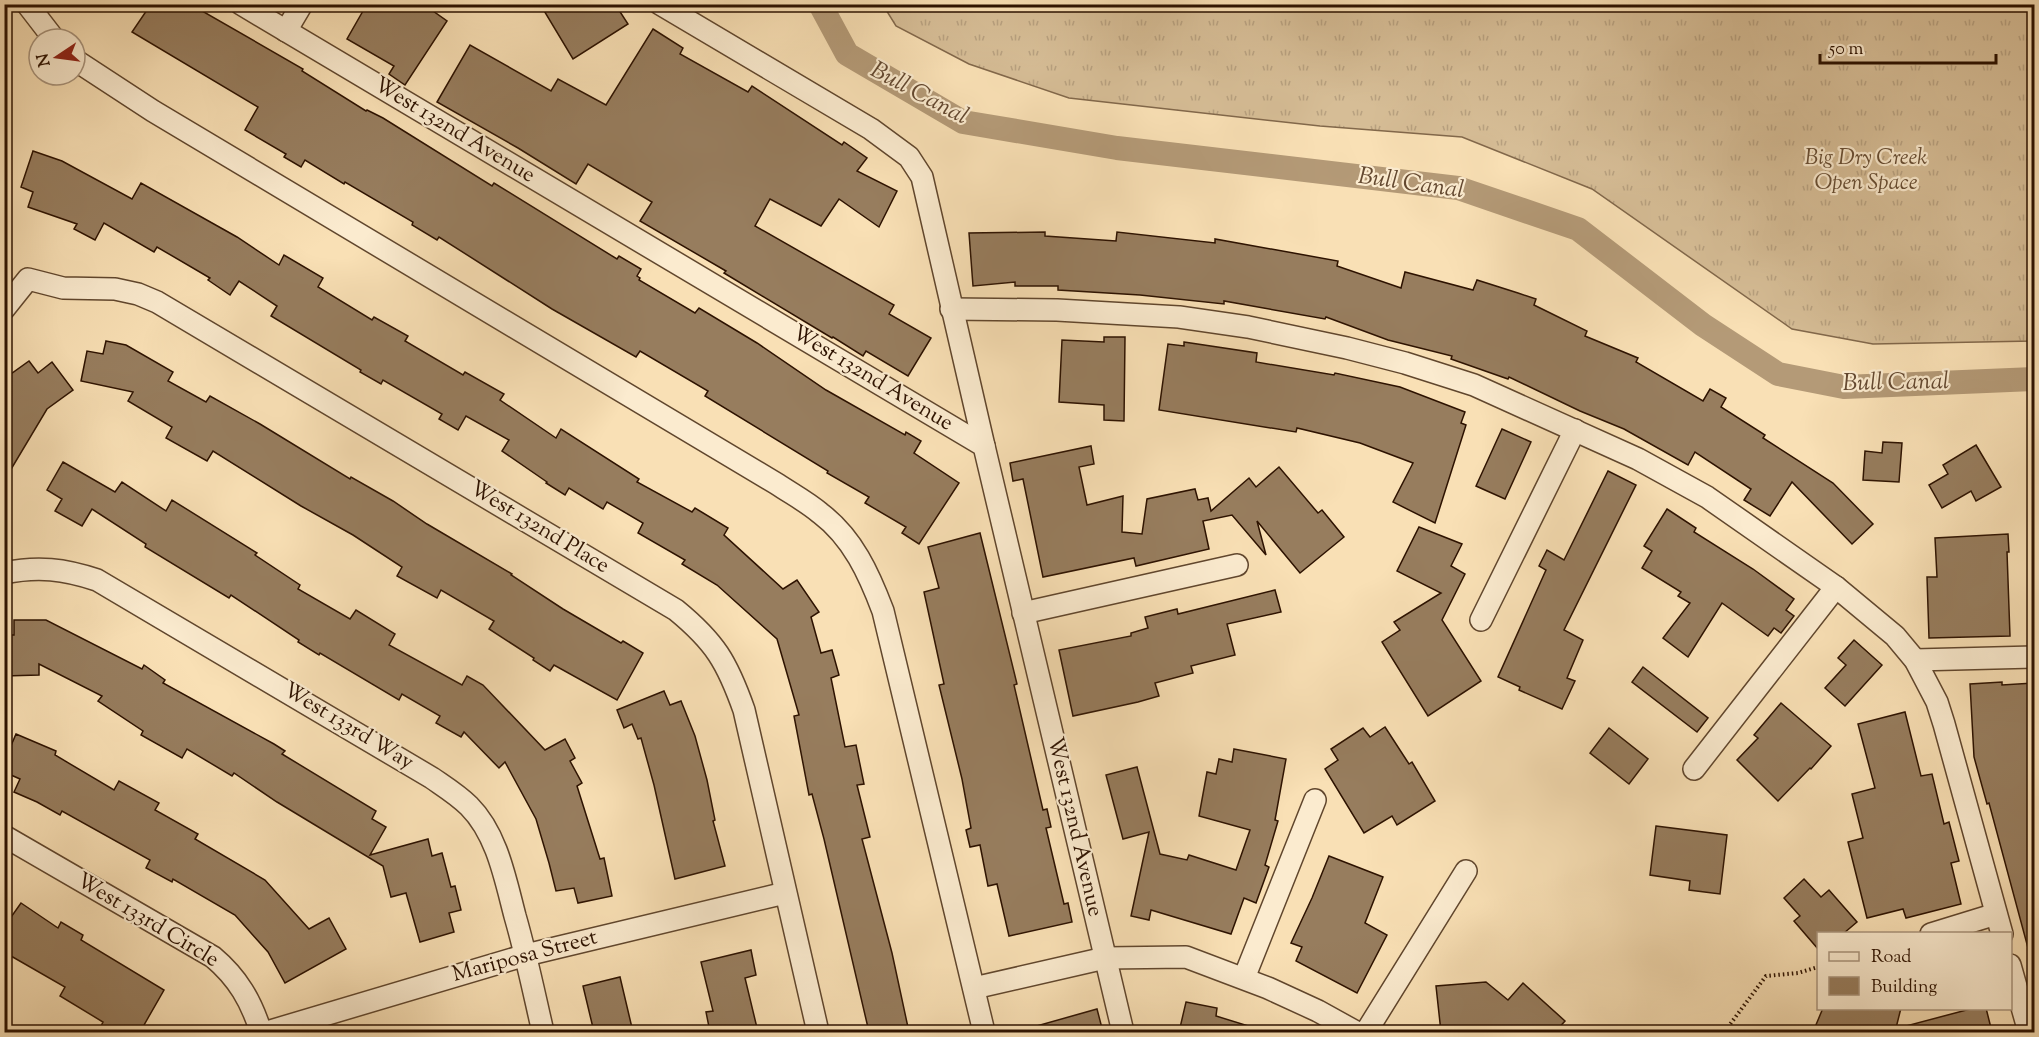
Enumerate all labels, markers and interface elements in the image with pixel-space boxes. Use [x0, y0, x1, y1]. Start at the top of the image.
north arrow [27, 27, 87, 87]
scale bar [1820, 27, 1996, 65]
text: 50 m [1828, 37, 1864, 63]
text: N [32, 51, 57, 69]
water label: Bull Canal [864, 54, 974, 134]
street label: West 132nd Avenue [367, 70, 541, 192]
park label: Big Dry Creek Open Space [1805, 143, 1927, 200]
water label: Bull Canal [1356, 160, 1466, 208]
street label: West 132nd Avenue [785, 318, 959, 440]
water label: Bull Canal [1842, 365, 1950, 401]
street label: West 132nd Place [463, 473, 615, 583]
street label: West 133rd Way [276, 675, 420, 779]
street label: West 132nd Avenue [1038, 734, 1110, 920]
street label: West 133rd Circle [69, 866, 225, 976]
street label: Mariposa Street [449, 922, 602, 992]
legend [1817, 932, 2012, 1010]
text: Road [1871, 945, 1911, 971]
text: Building [1871, 975, 1937, 1001]

